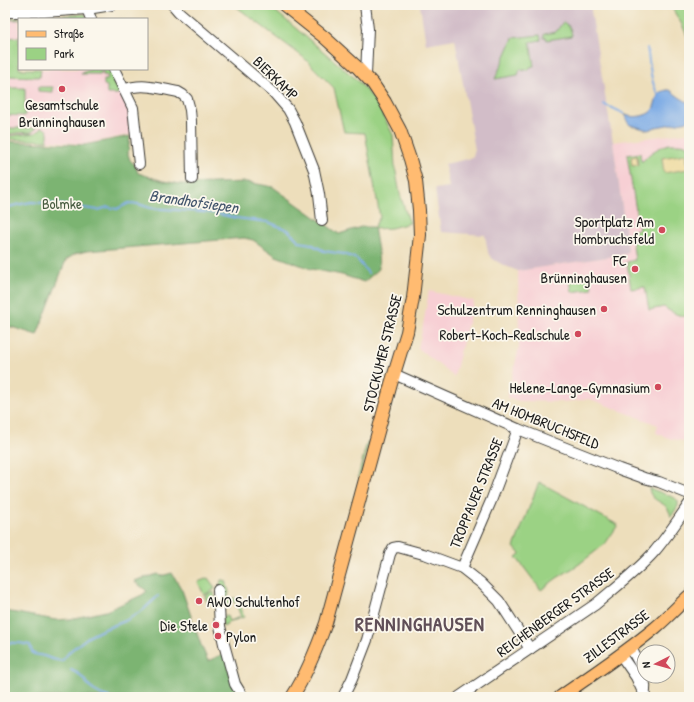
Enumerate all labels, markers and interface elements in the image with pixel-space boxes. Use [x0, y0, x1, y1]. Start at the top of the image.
legend [18, 18, 148, 70]
text: Straße [54, 25, 84, 42]
text: Park [54, 45, 74, 62]
street label: BIERKAMP [249, 51, 303, 105]
marker: Gesamtschule Brünninghausen [57, 84, 67, 94]
place label: Gesamtschule Brünninghausen [19, 94, 105, 132]
water label: Brandhofsiepen [148, 184, 242, 218]
park label: Bolmke [42, 193, 82, 214]
place label: Sportplatz Am Hombruchsfeld [574, 211, 654, 249]
marker: Sportplatz Am Hombruchsfeld [657, 225, 667, 235]
place label: FC Brünninghausen [541, 250, 627, 288]
marker: FC Brünninghausen [630, 264, 640, 274]
street label: STOCKUMER STRASSE [357, 291, 407, 414]
place label: Schulzentrum Renninghausen [437, 299, 596, 320]
marker: Schulzentrum Renninghausen [599, 304, 609, 314]
place label: Robert-Koch-Realschule [439, 324, 570, 345]
marker: Robert-Koch-Realschule [573, 329, 583, 339]
place label: Helene-Lange-Gymnasium [510, 377, 650, 398]
marker: Helene-Lange-Gymnasium [653, 382, 663, 392]
street label: AM HOMBRUCHSFELD [489, 392, 603, 454]
street label: TROPPAUER STRASSE [444, 434, 508, 551]
street label: REICHENBERGER STRASSE [492, 562, 618, 662]
place label: AWO Schultenhof [207, 591, 301, 612]
marker: AWO Schultenhof [194, 596, 204, 606]
street label: ZILLESTRASSE [579, 604, 654, 668]
district label: RENNINGHAUSEN [355, 611, 485, 637]
place label: Die Stele [160, 615, 208, 636]
marker: Die Stele [211, 620, 221, 630]
place label: Pylon [226, 626, 257, 647]
marker: Pylon [213, 631, 223, 641]
north arrow [636, 644, 676, 684]
text: N [639, 661, 653, 669]

